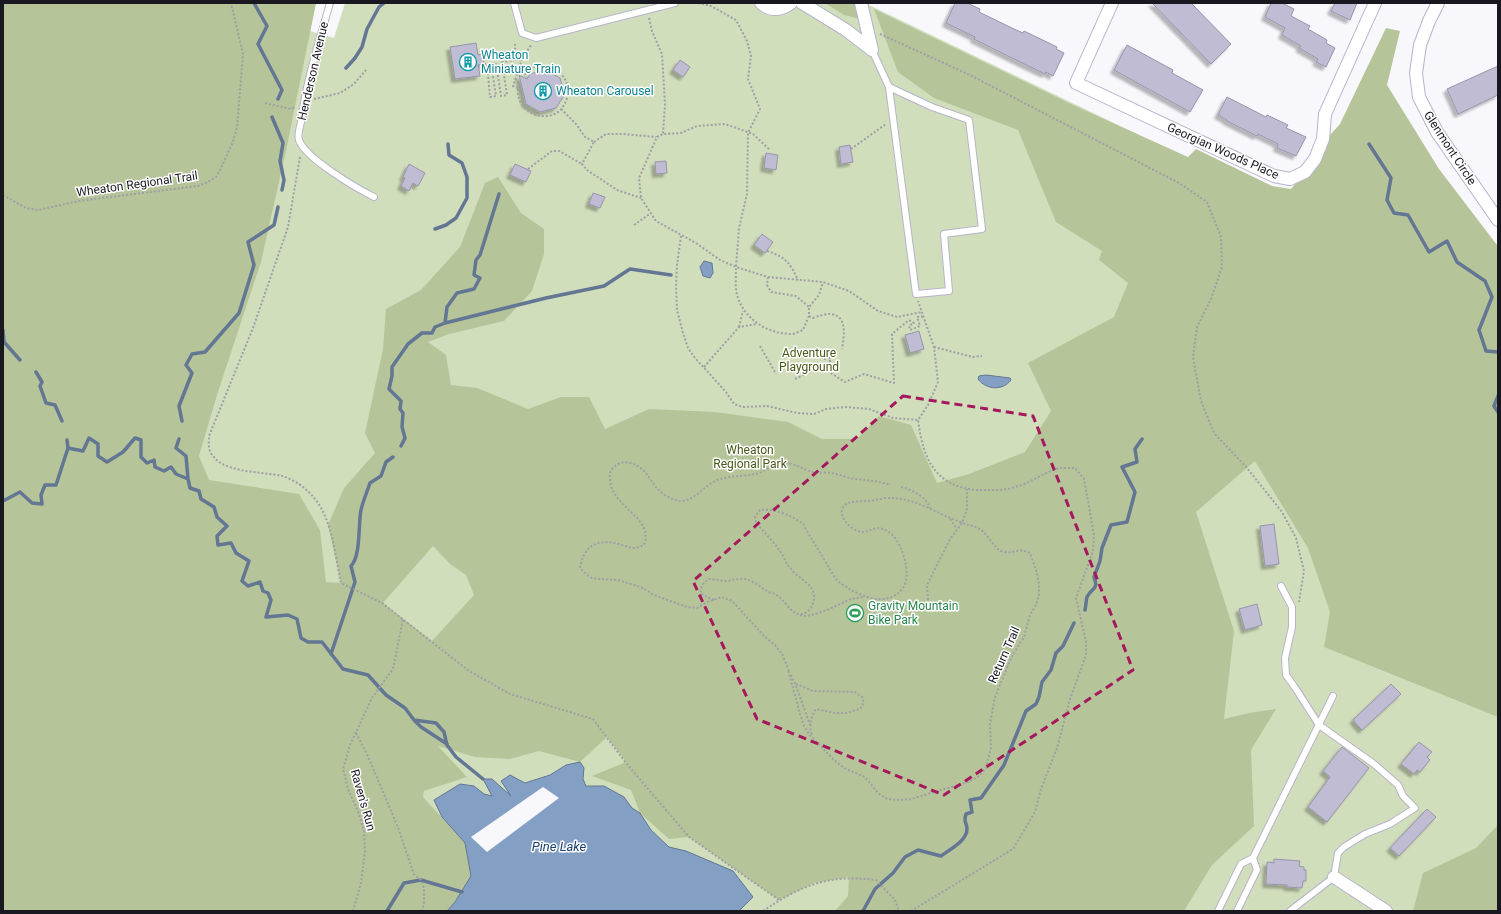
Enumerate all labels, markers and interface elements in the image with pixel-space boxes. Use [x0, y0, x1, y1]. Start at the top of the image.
street label: Henderson Avenue [295, 20, 331, 122]
place label: Wheaton Miniature Train [481, 48, 561, 76]
building icon: Wheaton Miniature Train [458, 52, 478, 72]
building icon: Wheaton Carousel [533, 81, 553, 101]
place label: Wheaton Carousel [556, 84, 654, 98]
street label: Glenmont Circle [1421, 108, 1479, 188]
street label: Georgian Woods Place [1165, 120, 1281, 182]
street label: Wheaton Regional Trail [75, 169, 199, 199]
park label: Adventure Playground [779, 346, 839, 374]
park label: Wheaton Regional Park [713, 443, 788, 471]
place label: Gravity Mountain Bike Park [868, 599, 958, 627]
sports icon: Gravity Mountain Bike Park [845, 603, 865, 623]
street label: Return Trail [985, 624, 1023, 686]
street label: Raven's Run [348, 768, 378, 832]
water label: Pine Lake [532, 839, 587, 854]

